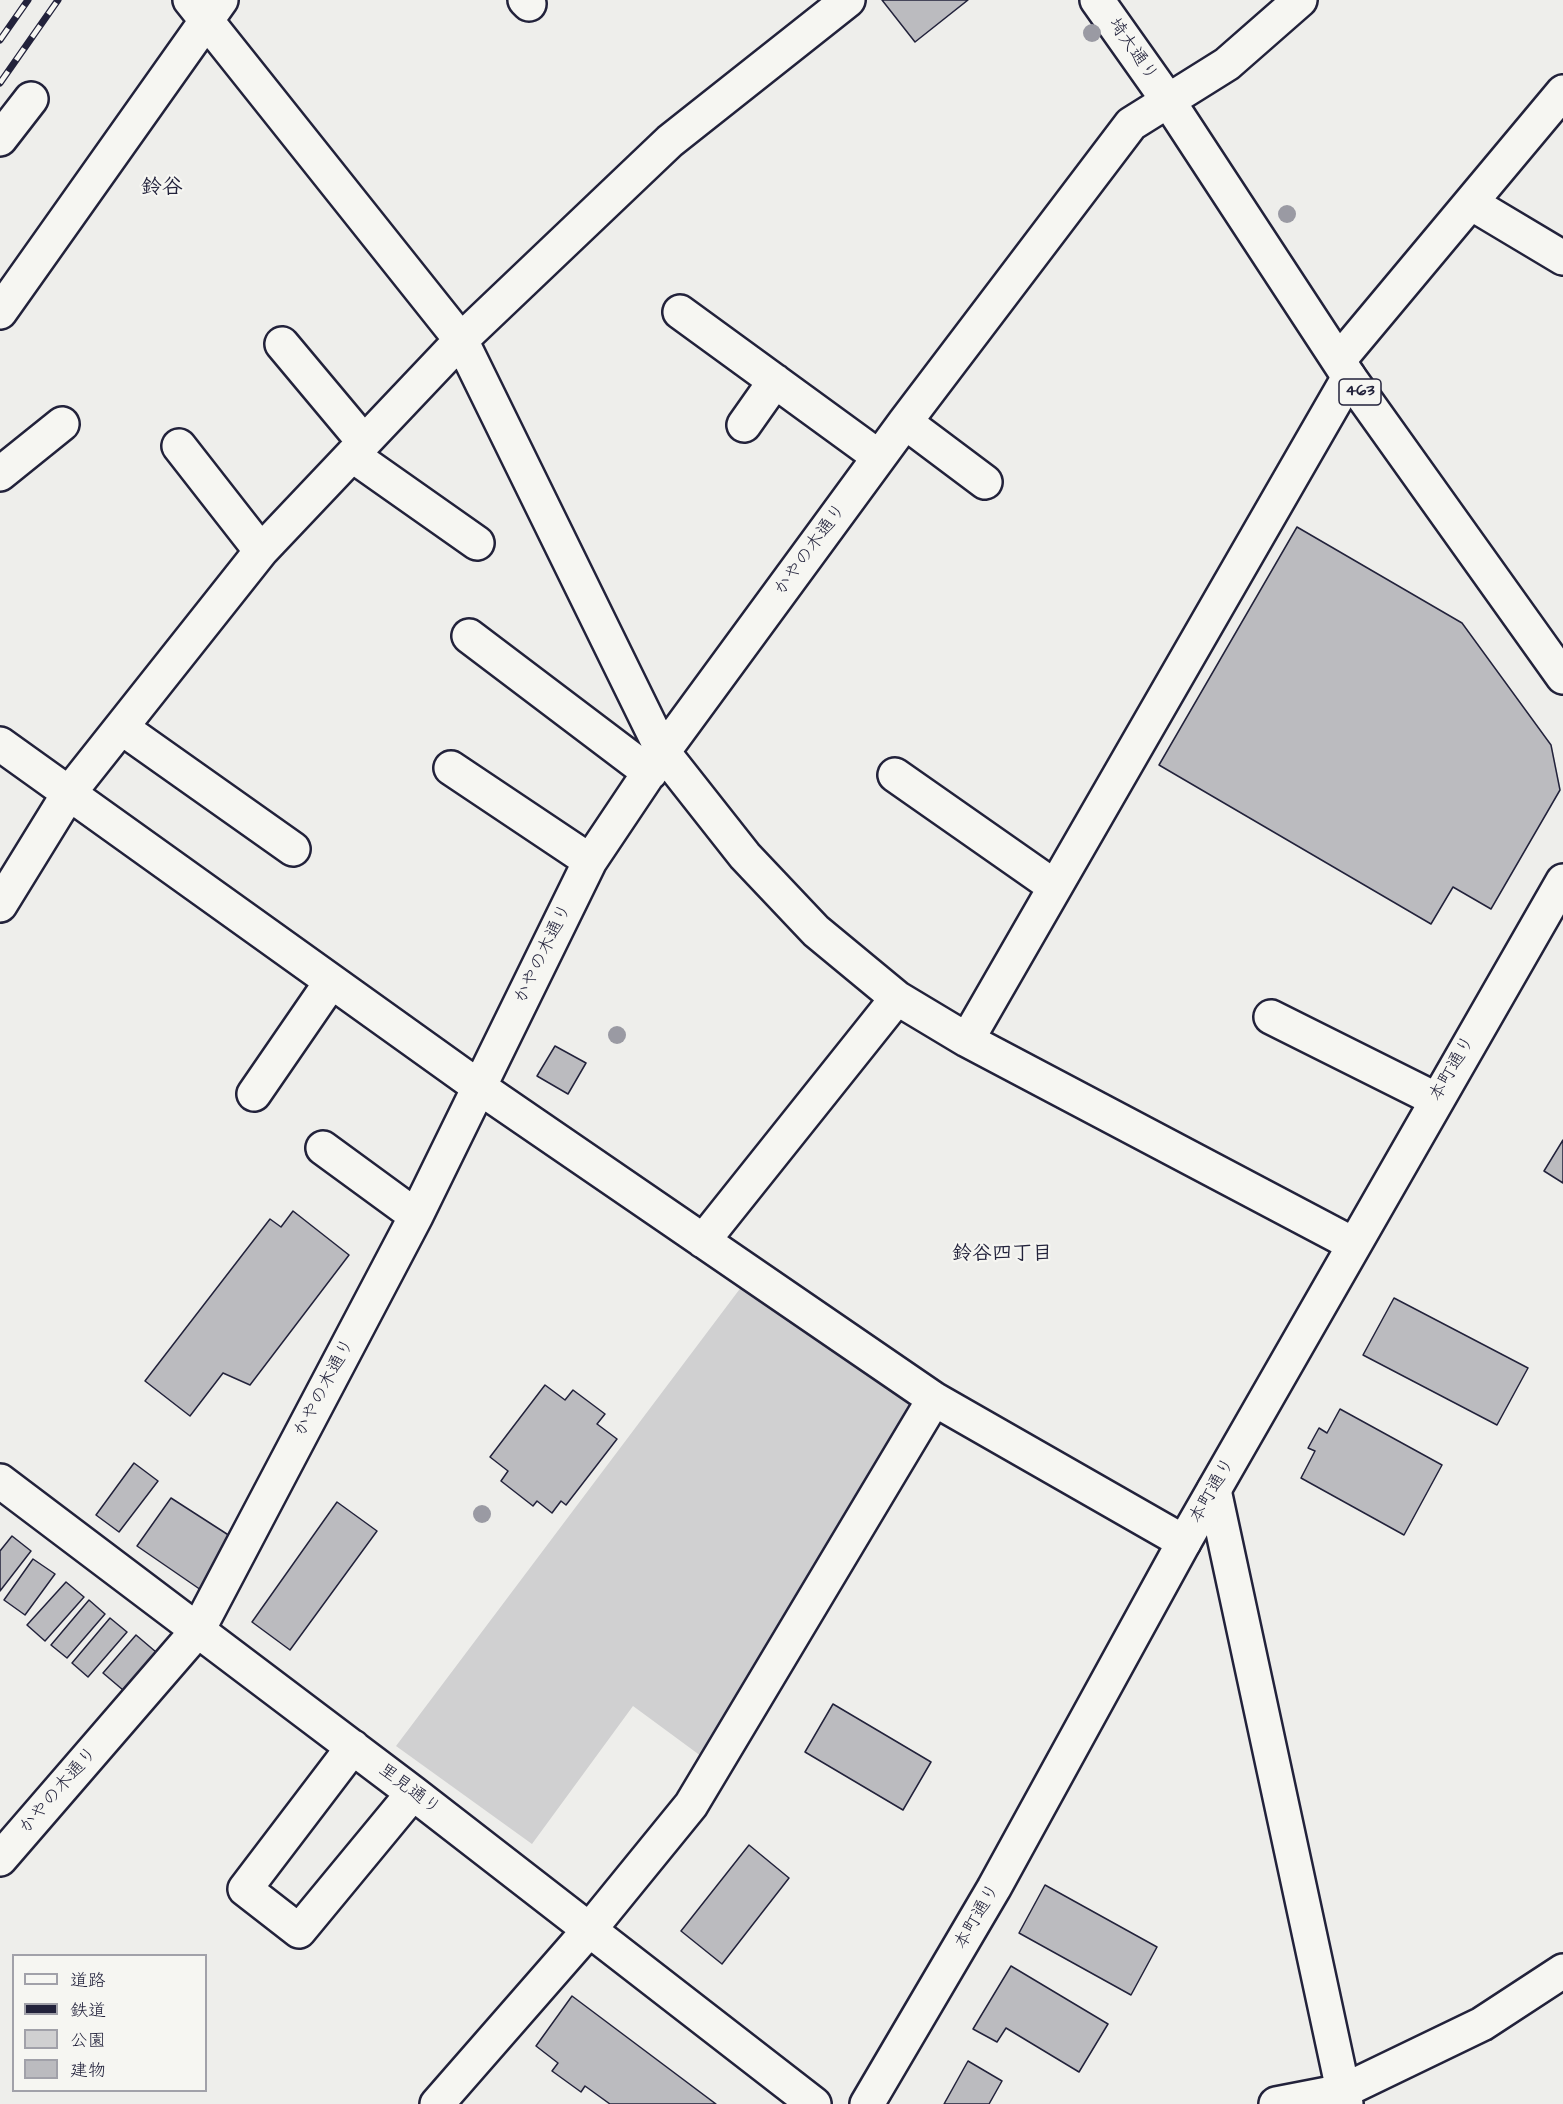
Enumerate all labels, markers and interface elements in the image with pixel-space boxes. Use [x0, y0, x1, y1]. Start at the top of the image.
street label: 埼大通り [1103, 14, 1161, 86]
district label: 鈴谷 [141, 176, 183, 202]
road number: 463 [1339, 379, 1381, 405]
street label: かやの木通り [771, 500, 851, 600]
street label: かやの木通り [511, 901, 577, 1007]
street label: 本町通り [1426, 1032, 1480, 1106]
district label: 鈴谷四丁目 [952, 1243, 1052, 1267]
street label: かやの木通り [290, 1335, 360, 1441]
street label: 本町通り [1186, 1454, 1240, 1528]
street label: かやの木通り [15, 1743, 103, 1839]
street label: 里見通り [374, 1760, 444, 1820]
street label: 本町通り [951, 1880, 1005, 1954]
legend [12, 1954, 207, 2092]
text: 道路 [70, 1968, 106, 1993]
text: 鉄道 [70, 1998, 106, 2023]
text: 公園 [70, 2028, 106, 2053]
text: 建物 [70, 2058, 106, 2083]

